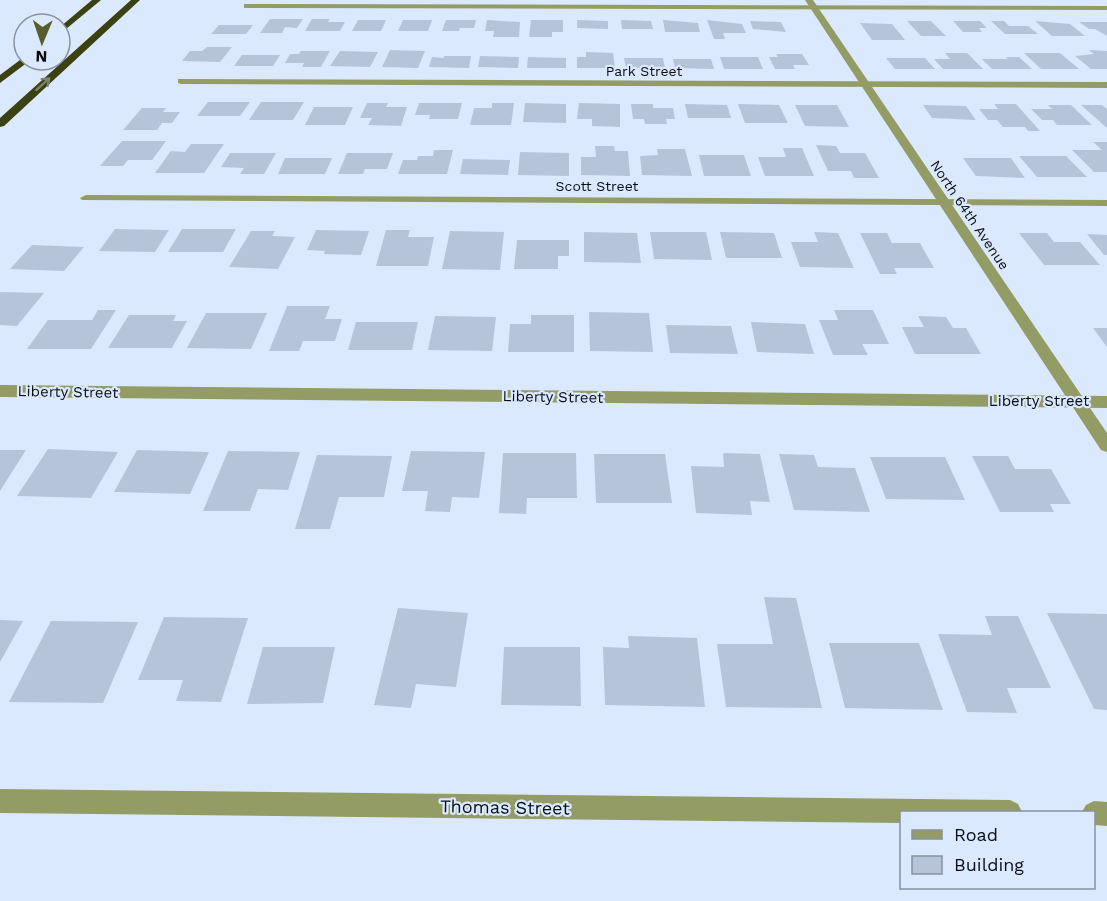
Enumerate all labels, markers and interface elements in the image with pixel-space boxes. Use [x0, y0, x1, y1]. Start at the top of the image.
north arrow [12, 12, 72, 72]
text: N [35, 47, 48, 66]
street label: Park Street [606, 63, 682, 79]
one-way arrow [36, 77, 51, 91]
street label: North 64th Avenue [927, 157, 1013, 273]
street label: Scott Street [556, 178, 639, 194]
street label: Liberty Street [18, 382, 119, 402]
street label: Liberty Street [503, 387, 604, 407]
street label: Liberty Street [989, 392, 1090, 410]
street label: Thomas Street [440, 795, 570, 819]
legend [900, 811, 1095, 889]
text: Road [954, 824, 998, 845]
text: Building [954, 854, 1024, 875]

